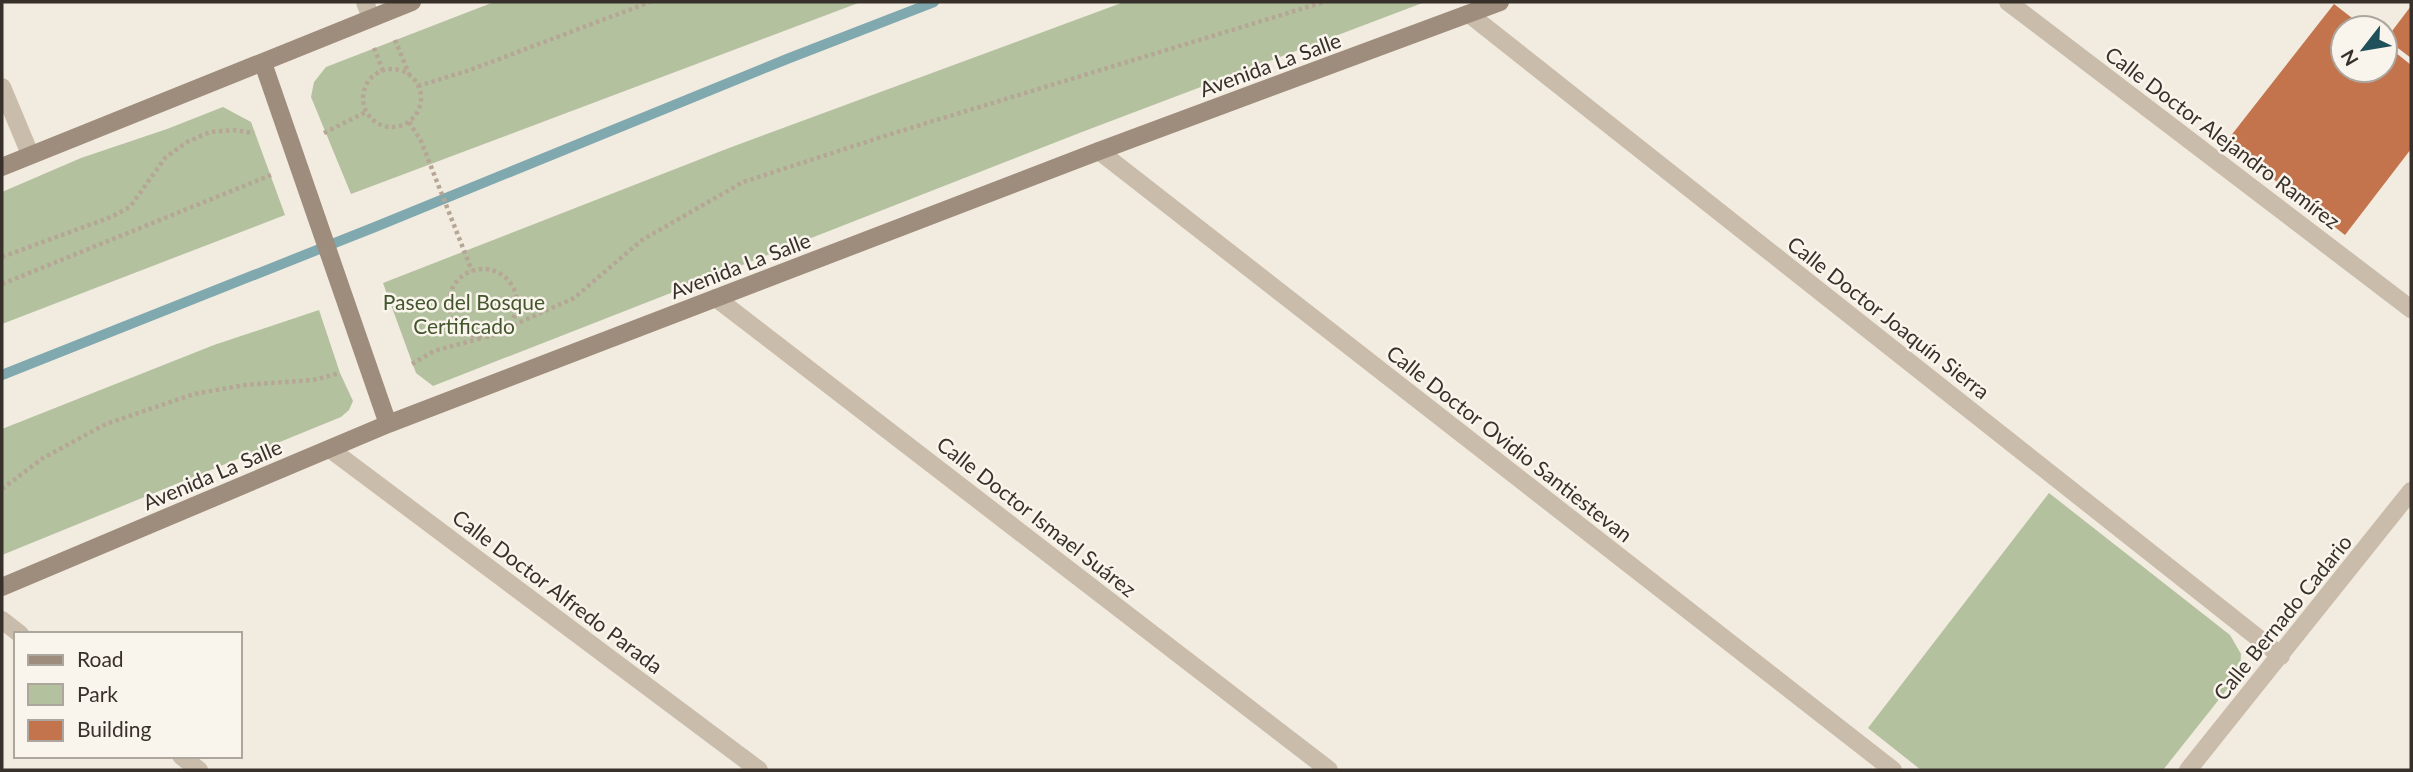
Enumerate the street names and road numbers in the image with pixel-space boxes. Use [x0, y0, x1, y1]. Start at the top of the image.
street label: Avenida La Salle [1196, 27, 1344, 101]
street label: Calle Doctor Alejandro Ramírez [2101, 41, 2345, 233]
street label: Avenida La Salle [666, 227, 814, 303]
street label: Calle Doctor Joaquín Sierra [1783, 230, 1995, 404]
street label: Calle Doctor Ovidio Santiestevan [1382, 339, 1638, 547]
street label: Calle Doctor Ismael Suárez [933, 431, 1141, 601]
street label: Avenida La Salle [139, 433, 285, 515]
street label: Calle Doctor Alfredo Parada [448, 504, 668, 678]
street label: Calle Bernado Cadario [2208, 529, 2356, 705]

